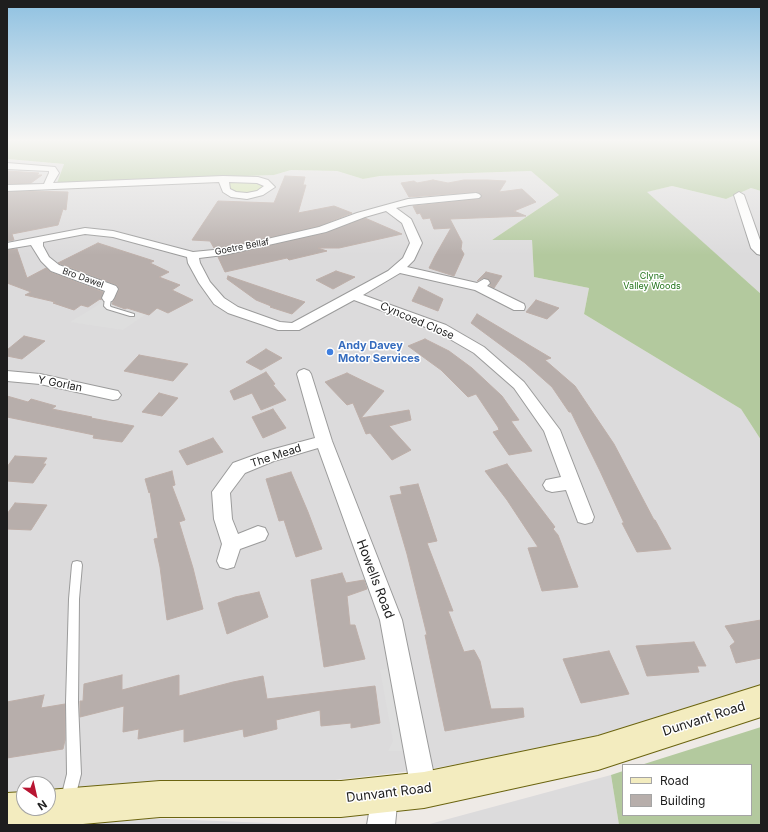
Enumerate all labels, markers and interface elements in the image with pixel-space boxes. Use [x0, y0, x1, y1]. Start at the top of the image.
street label: Goetre Bellaf [214, 236, 270, 258]
street label: Bro Dawel [61, 266, 105, 290]
park label: Clyne Valley Woods [623, 271, 681, 292]
street label: Cyncoed Close [378, 299, 456, 343]
place label: Andy Davey Motor Services [338, 339, 420, 365]
marker: Andy Davey Motor Services [325, 347, 335, 357]
street label: Y Gorlan [37, 373, 83, 395]
street label: The Mead [249, 442, 303, 470]
street label: Howells Road [353, 537, 397, 621]
street label: Dunvant Road [661, 698, 747, 740]
legend [622, 764, 752, 816]
text: Road [660, 773, 689, 788]
north arrow [16, 776, 56, 816]
street label: Dunvant Road [345, 780, 433, 806]
text: Building [660, 793, 705, 808]
text: N [35, 797, 50, 813]

